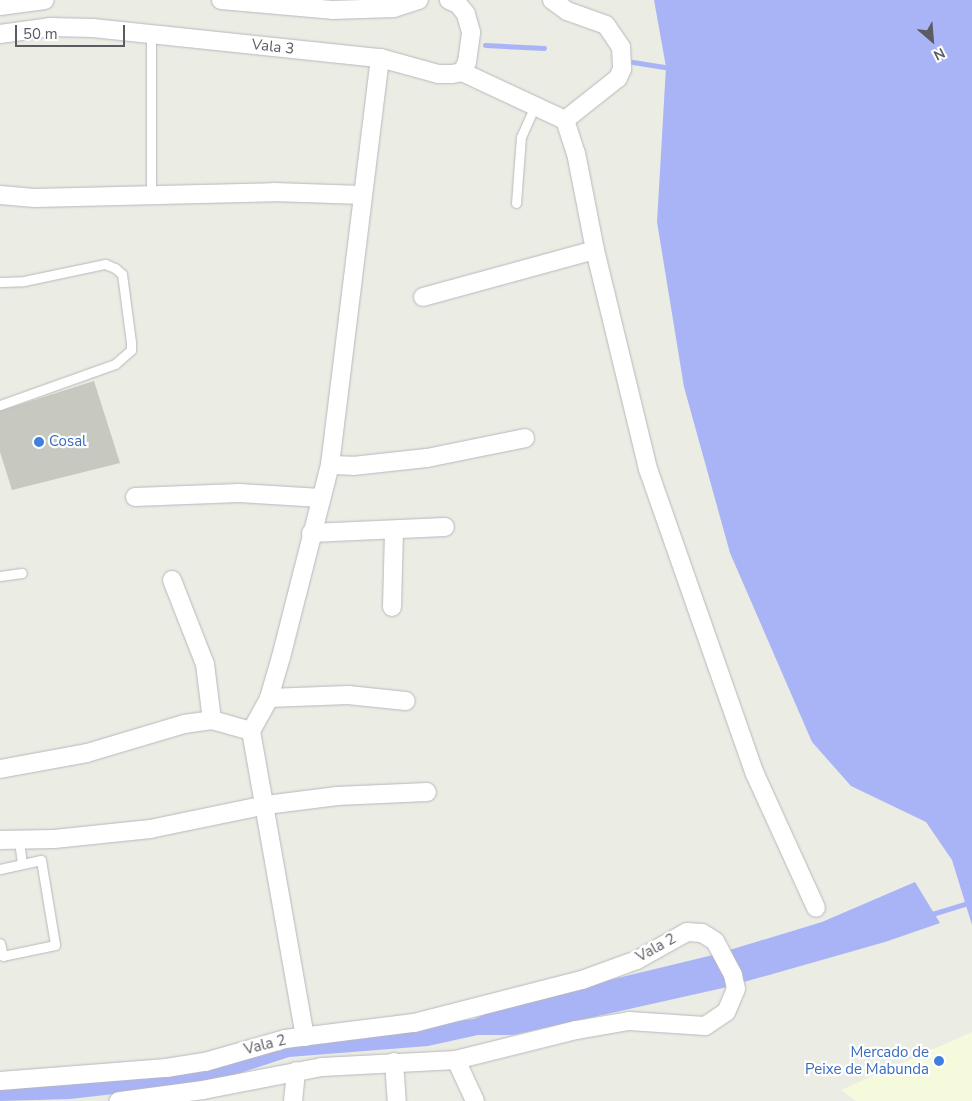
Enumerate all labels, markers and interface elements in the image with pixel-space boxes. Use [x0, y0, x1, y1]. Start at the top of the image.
scale bar [18, 15, 128, 47]
north arrow [907, 15, 957, 65]
text: 50 m [23, 24, 58, 44]
street label: Vala 3 [251, 36, 295, 58]
text: N [930, 43, 948, 65]
place label: Cosal [49, 433, 87, 451]
marker: Cosal [33, 436, 45, 448]
street label: Vala 2 [633, 930, 679, 966]
street label: Vala 2 [242, 1031, 288, 1059]
place label: Mercado de Peixe de Mabunda [805, 1043, 929, 1078]
marker: Mercado de Peixe de Mabunda [933, 1055, 945, 1067]

